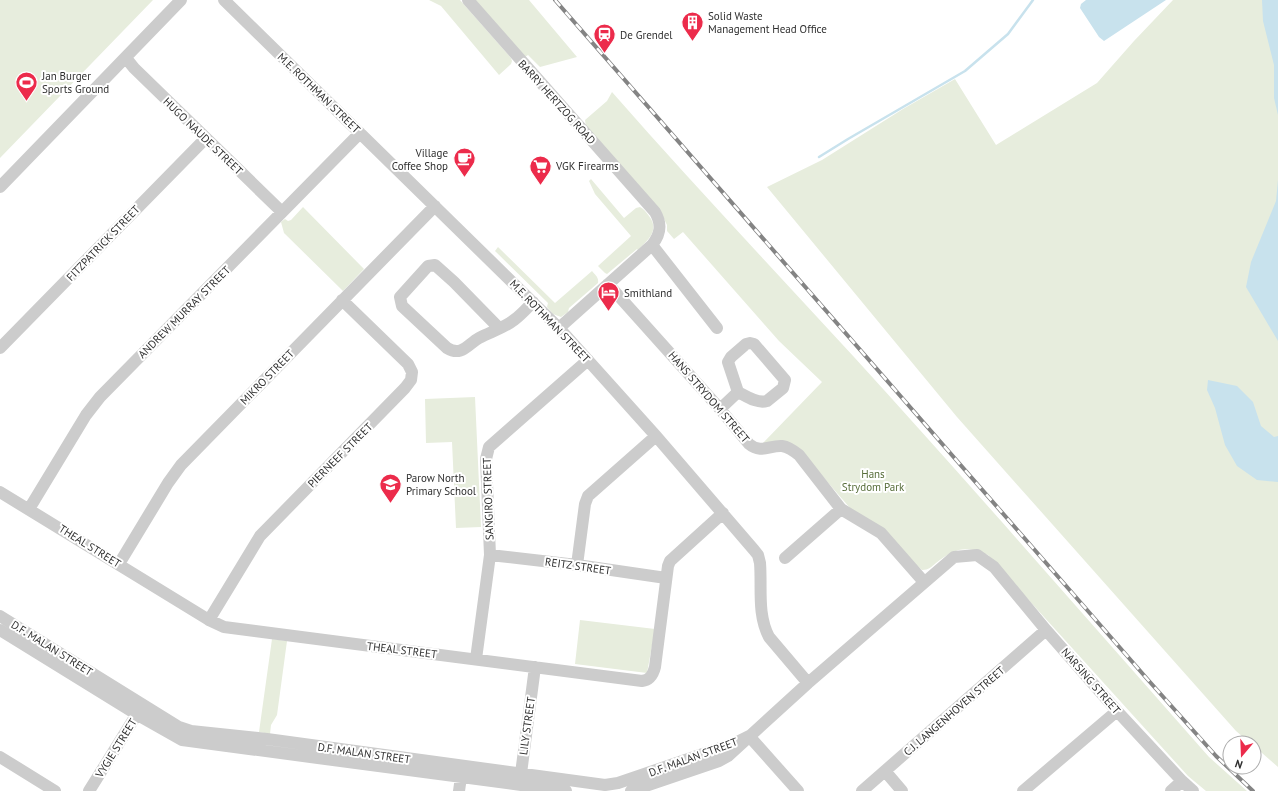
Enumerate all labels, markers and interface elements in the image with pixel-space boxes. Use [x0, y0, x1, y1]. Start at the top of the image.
building icon: Solid Waste Management Head Office [679, 9, 705, 42]
place label: Solid Waste Management Head Office [708, 9, 827, 36]
station icon: De Grendel [592, 22, 618, 55]
place label: De Grendel [620, 28, 673, 42]
street label: M.E. ROTHMAN STREET [275, 50, 363, 136]
street label: BARRY HERTZOG ROAD [515, 57, 599, 147]
sports icon: Jan Burger Sports Ground [14, 69, 40, 102]
place label: Jan Burger Sports Ground [41, 69, 109, 96]
street label: HUGO NAUDE STREET [160, 94, 246, 178]
place label: Village Coffee Shop [392, 146, 448, 173]
cafe icon: Village Coffee Shop [451, 146, 477, 179]
supermarket icon: VGK Firearms [527, 153, 553, 186]
place label: VGK Firearms [555, 159, 619, 173]
street label: FITZPATRICK STREET [63, 202, 143, 284]
street label: ANDREW MURRAY STREET [135, 263, 233, 361]
street label: M.E. ROTHMAN STREET [507, 277, 593, 365]
hotel icon: Smithland [596, 280, 622, 313]
place label: Smithland [624, 286, 672, 300]
street label: MIKRO STREET [237, 346, 297, 408]
street label: HANS STRYDOM STREET [665, 348, 753, 446]
street label: PIERNEEF STREET [305, 420, 375, 490]
street label: SANGIRO STREET [480, 458, 496, 540]
park label: Hans Strydom Park [842, 467, 905, 494]
school or university icon: Parow North Primary School [378, 471, 404, 504]
place label: Parow North Primary School [406, 471, 477, 498]
street label: THEAL STREET [56, 521, 124, 571]
street label: REITZ STREET [544, 554, 612, 578]
street label: D.F. MALAN STREET [9, 617, 95, 679]
street label: THEAL STREET [366, 639, 438, 661]
street label: NARSING STREET [1059, 645, 1123, 717]
street label: C.J. LANGENHOVEN STREET [901, 663, 1007, 759]
street label: LILY STREET [516, 696, 538, 756]
street label: VYGIE STREET [92, 716, 140, 781]
street label: D.F. MALAN STREET [647, 734, 739, 780]
north arrow [1222, 735, 1262, 775]
street label: D.F. MALAN STREET [317, 740, 411, 766]
text: N [1233, 757, 1244, 772]

